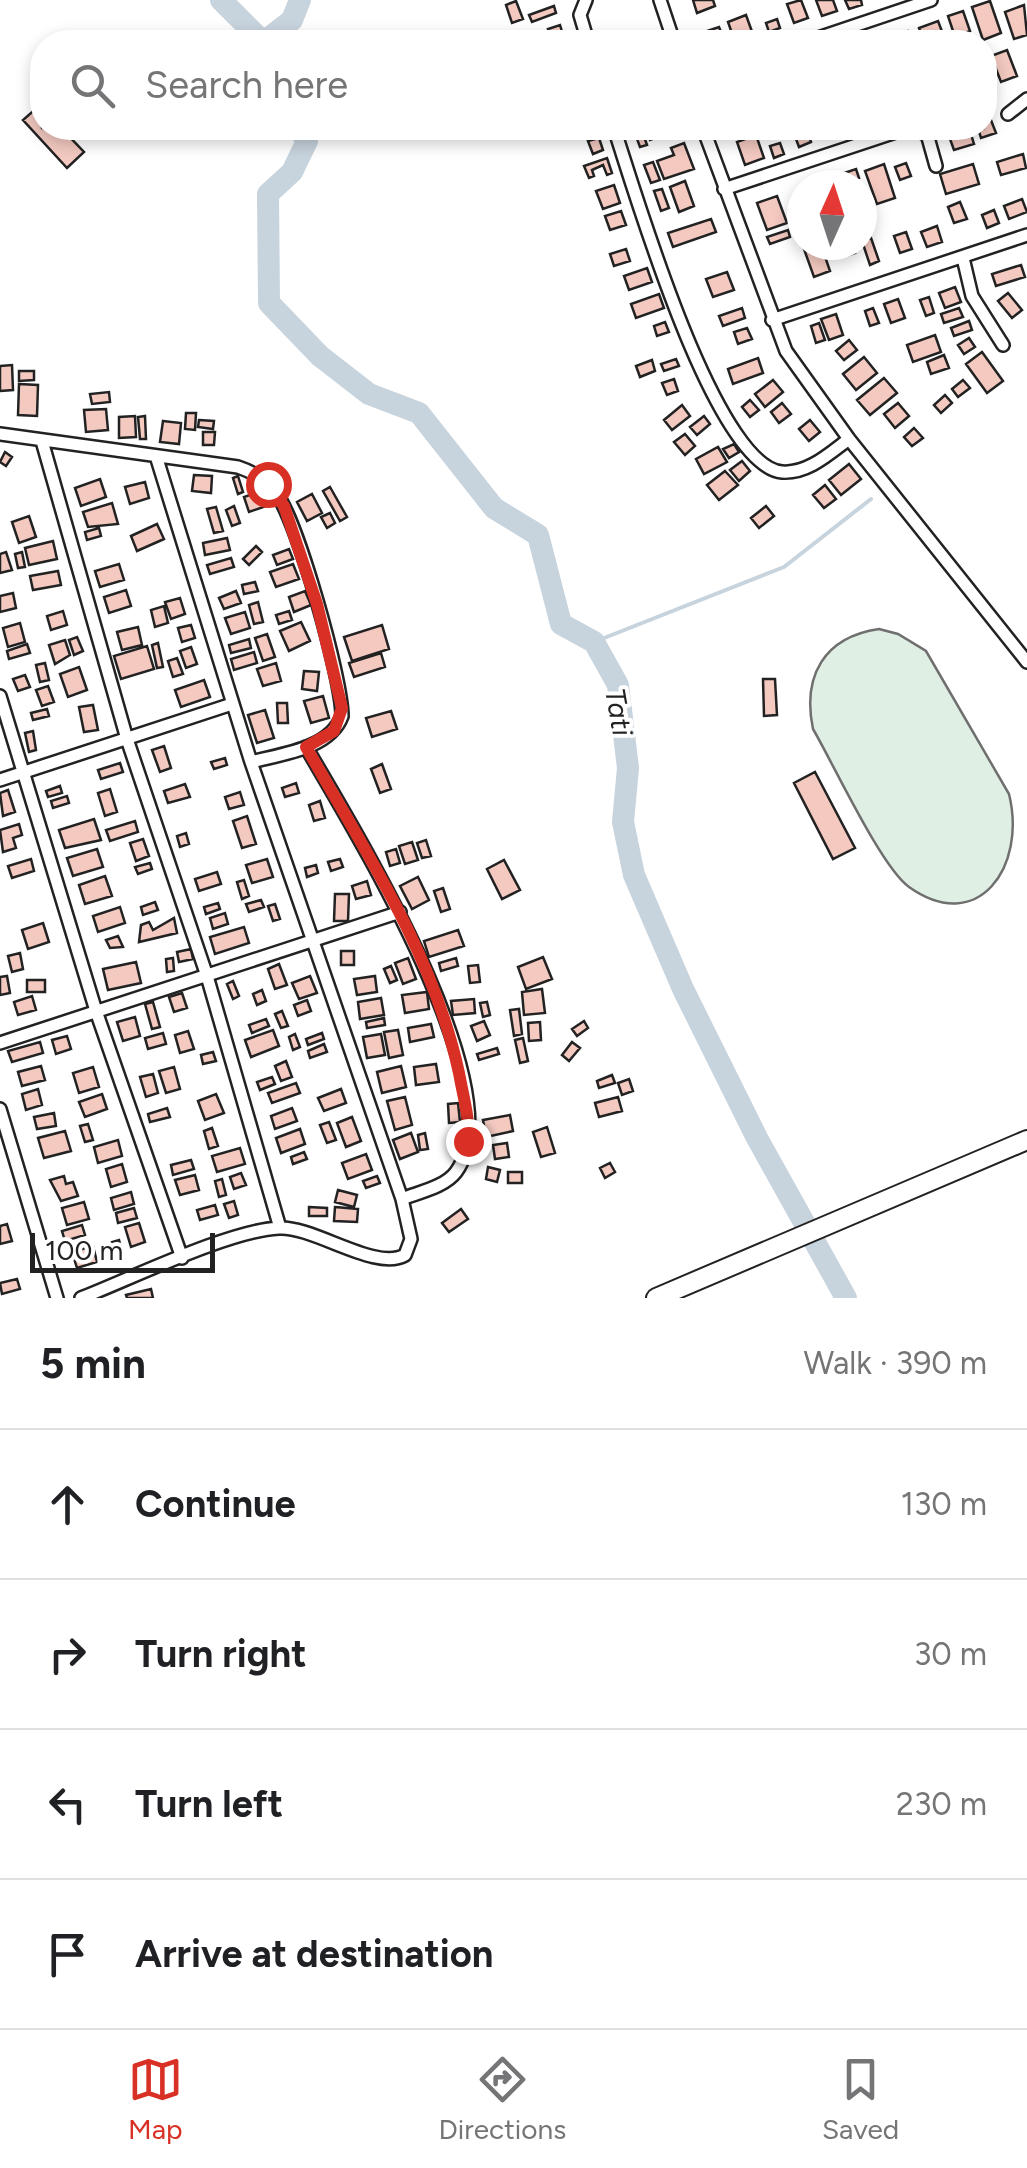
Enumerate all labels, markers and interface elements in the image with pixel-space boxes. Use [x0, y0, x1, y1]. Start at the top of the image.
search box [30, 30, 997, 140]
icon: search [65, 58, 120, 113]
text: Search here [145, 62, 348, 108]
north arrow [787, 170, 877, 260]
route start [246, 462, 292, 508]
water label: Tati [598, 686, 640, 739]
route end [446, 1119, 492, 1165]
scale bar [30, 1228, 215, 1272]
text: 100 m [45, 1233, 123, 1267]
text: 5 min [40, 1338, 146, 1389]
text: Walk · 390 m [804, 1344, 987, 1382]
icon: ahead [40, 1477, 95, 1532]
text: Continue [135, 1481, 296, 1527]
text: 130 m [901, 1485, 987, 1523]
icon: right [40, 1627, 95, 1682]
text: Turn right [135, 1631, 307, 1677]
text: 30 m [914, 1635, 987, 1673]
icon: left [40, 1777, 95, 1832]
text: Turn left [135, 1781, 283, 1827]
text: 230 m [896, 1785, 987, 1823]
icon: arrive [40, 1927, 95, 1982]
text: Arrive at destination [135, 1931, 493, 1977]
tab: Map [128, 2052, 183, 2146]
tab: Directions [439, 2052, 566, 2146]
tab: Saved [822, 2052, 899, 2146]

